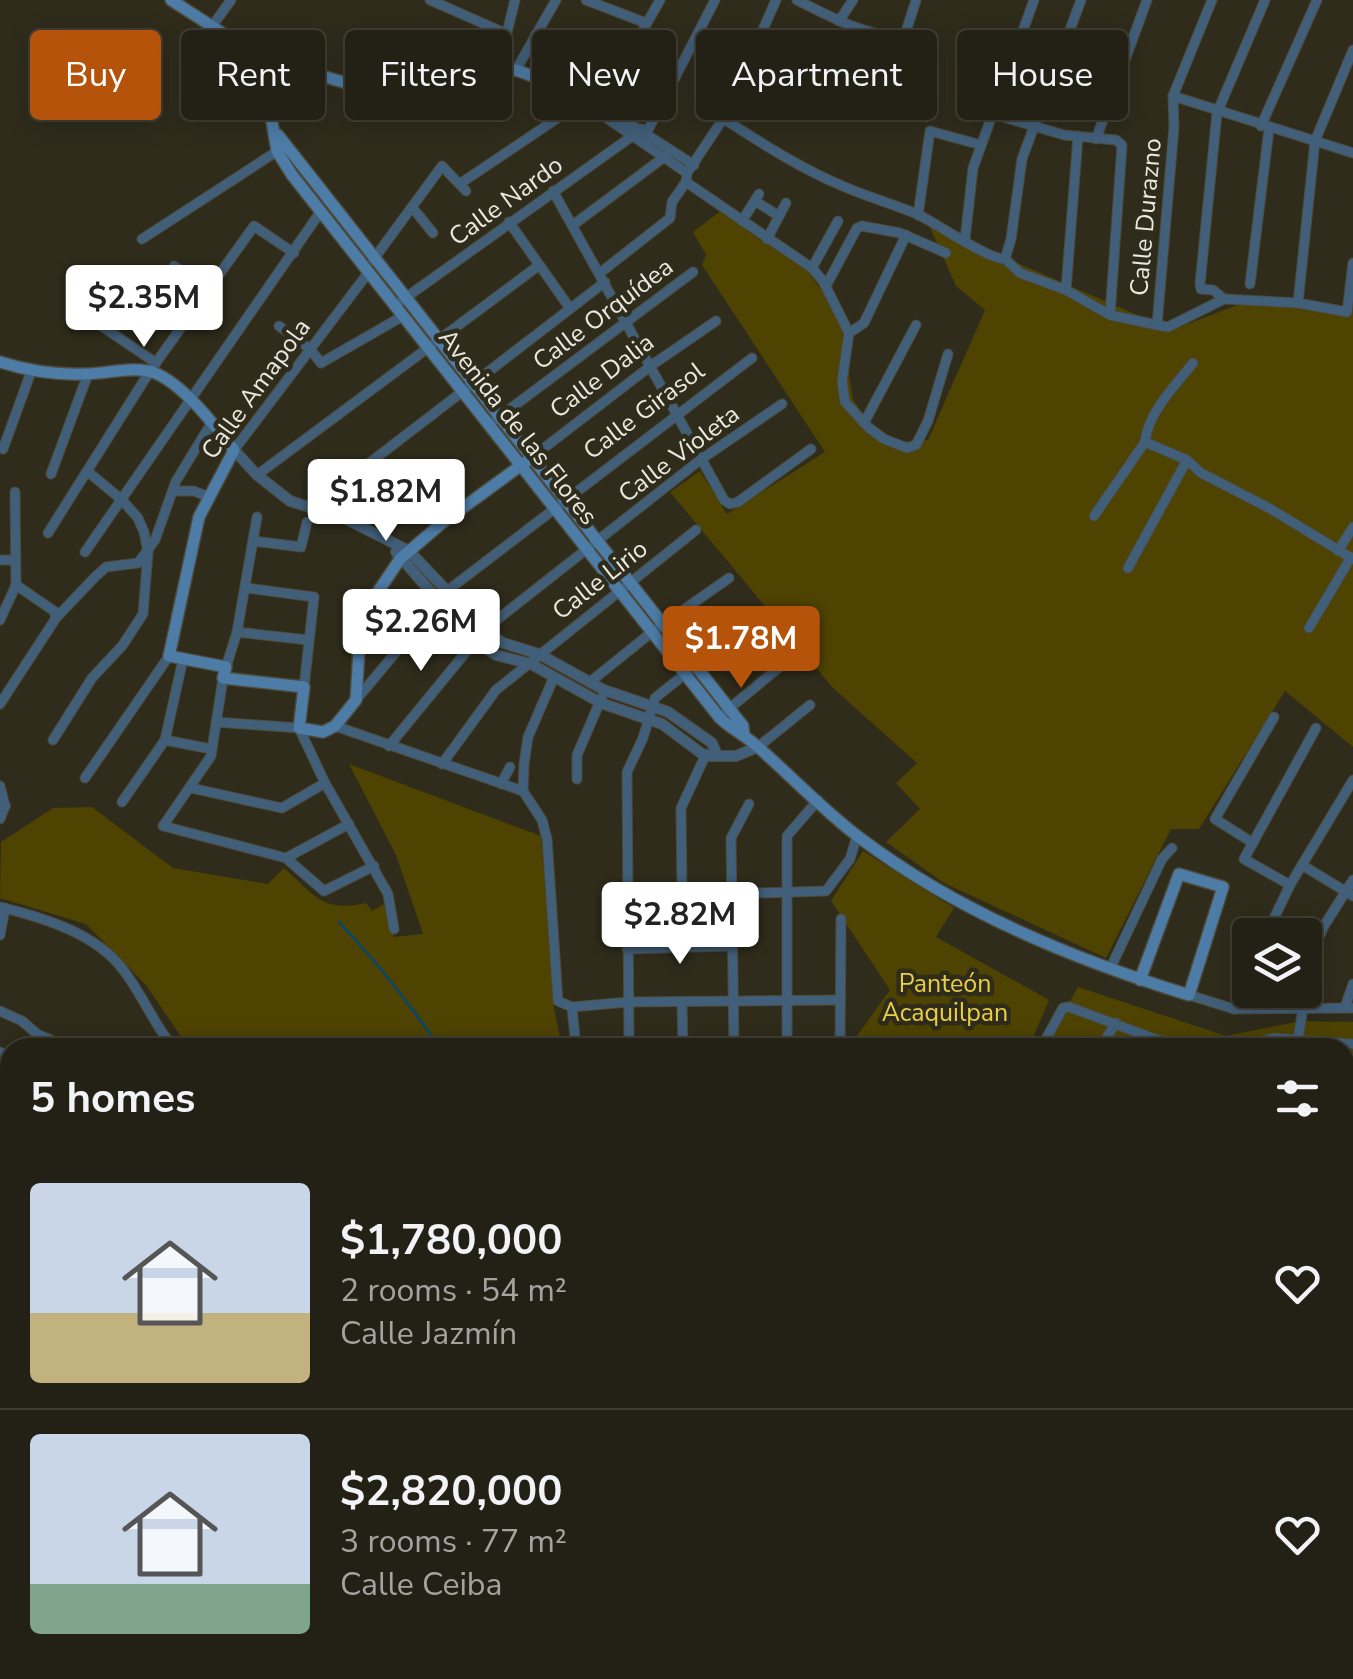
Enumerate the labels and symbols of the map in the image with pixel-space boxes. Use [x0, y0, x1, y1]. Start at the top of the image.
street label: Calle Durazno [1122, 137, 1170, 297]
street label: Calle Nardo [442, 148, 570, 254]
street label: Calle Orquídea [526, 250, 680, 378]
pin: $2.35M [63, 265, 225, 350]
street label: Calle Amapola [193, 312, 319, 466]
street label: Avenida de las Flores [431, 322, 605, 532]
street label: Calle Dalia [543, 326, 661, 426]
street label: Calle Girasol [576, 354, 712, 468]
street label: Calle Violeta [611, 397, 747, 511]
pin: $1.82M [305, 459, 467, 544]
street label: Calle Lirio [545, 532, 655, 628]
pin: $2.26M [340, 589, 502, 674]
pin: $1.78M [660, 606, 822, 691]
pin: $2.82M [599, 882, 761, 967]
park label: Panteón Acaquilpan [882, 967, 1008, 1030]

